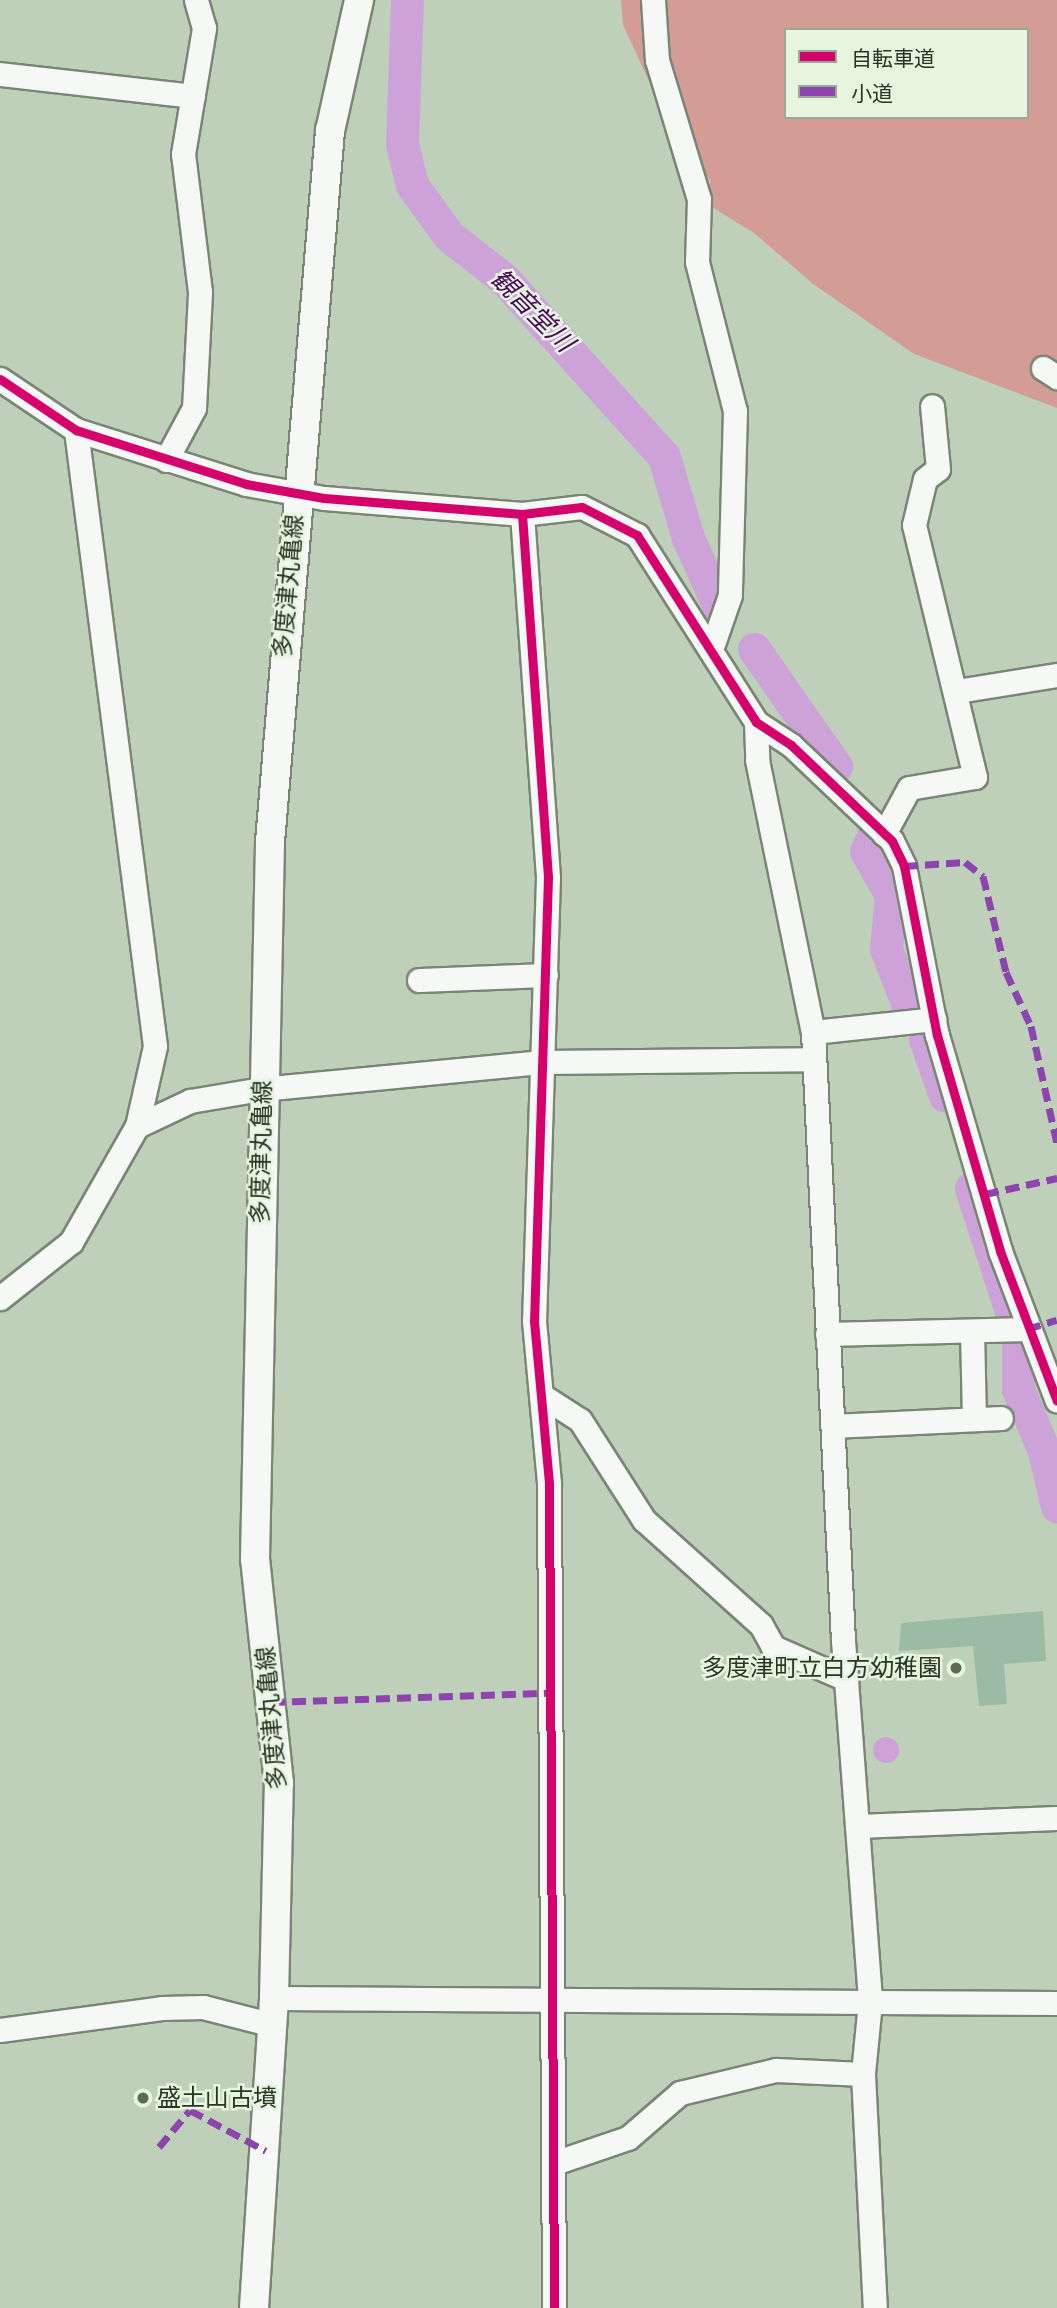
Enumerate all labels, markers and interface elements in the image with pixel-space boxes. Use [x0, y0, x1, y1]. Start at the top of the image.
legend [784, 28, 1029, 119]
text: 自転車道 [851, 46, 935, 71]
text: 小道 [851, 81, 893, 106]
water label: 観音堂川 [484, 263, 580, 359]
street label: 多度津丸亀線 [267, 513, 309, 659]
street label: 多度津丸亀線 [245, 1080, 277, 1224]
street label: 多度津丸亀線 [250, 1645, 292, 1791]
place label: 多度津町立白方幼稚園 [702, 1654, 942, 1682]
marker: 多度津町立白方幼稚園 [948, 1660, 964, 1676]
place label: 盛土山古墳 [157, 2084, 277, 2112]
marker: 盛土山古墳 [135, 2090, 151, 2106]

